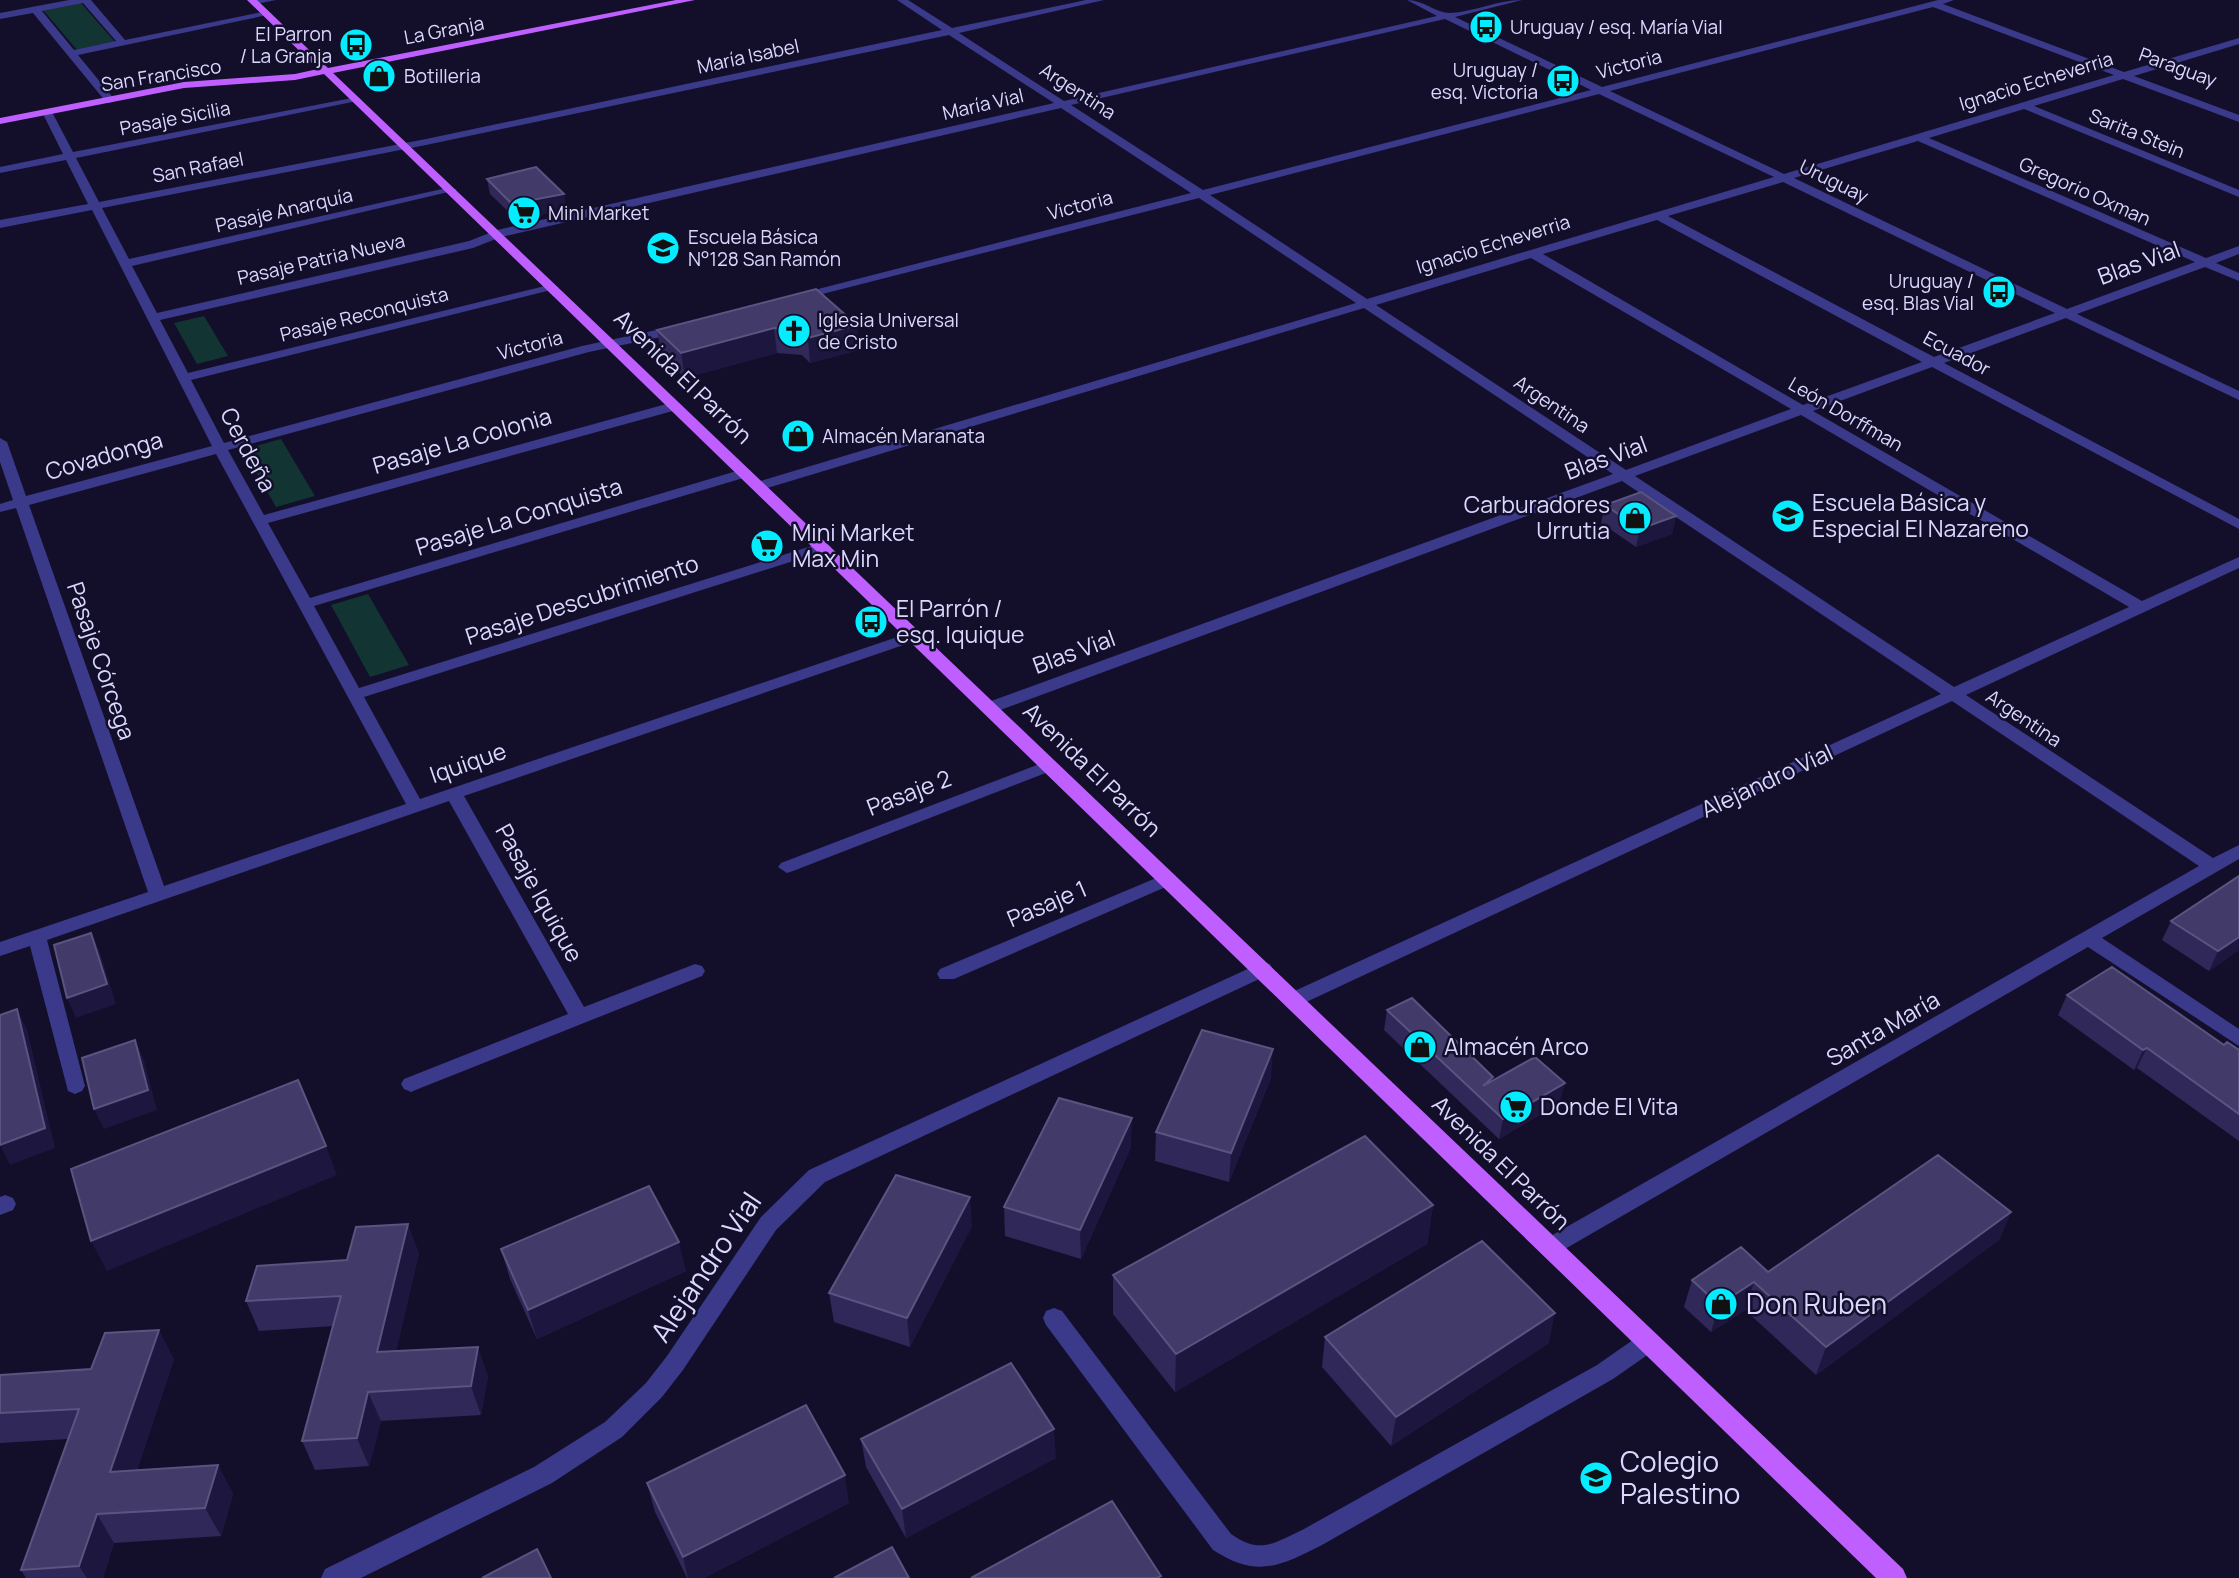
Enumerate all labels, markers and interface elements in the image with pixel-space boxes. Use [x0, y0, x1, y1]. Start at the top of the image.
bus stop icon: Uruguay / esq. María Vial [1467, 8, 1505, 46]
street label: La Granja [402, 10, 486, 50]
place label: Uruguay / esq. María Vial [1510, 14, 1723, 40]
place label: El Parron / La Granja [240, 21, 332, 69]
bus stop icon: El Parron / La Granja [337, 26, 375, 64]
street label: María Isabel [694, 32, 802, 80]
street label: Paraguay [2135, 41, 2221, 93]
street label: Victoria [1594, 43, 1664, 85]
street label: Ignacio Echeverria [1956, 45, 2116, 117]
street label: San Francisco [99, 53, 223, 97]
shop icon: Botilleria [360, 57, 398, 95]
street label: Argentina [1035, 57, 1121, 125]
place label: Uruguay / esq. Victoria [1431, 57, 1538, 105]
bus stop icon: Uruguay / esq. Victoria [1544, 62, 1582, 100]
place label: Botilleria [404, 63, 481, 89]
street label: María Vial [940, 82, 1026, 126]
street label: Pasaje Sicilia [118, 95, 232, 141]
street label: Sarita Stein [2085, 102, 2189, 164]
street label: San Rafael [150, 145, 246, 189]
street label: Gregorio Oxman [2015, 150, 2155, 232]
street label: Uruguay [1795, 153, 1873, 209]
street label: Pasaje Anarquía [213, 182, 355, 238]
street label: Victoria [1045, 184, 1115, 226]
supermarket icon: Mini Market [505, 194, 543, 232]
place label: Mini Market [548, 200, 649, 226]
street label: Ignacio Echeverria [1413, 208, 1573, 280]
place label: Escuela Básica N°128 San Ramón [688, 224, 841, 272]
street label: Pasaje Patria Nueva [235, 227, 407, 291]
school or university icon: Escuela Básica N°128 San Ramón [644, 229, 682, 267]
street label: Blas Vial [2093, 232, 2184, 292]
place label: Uruguay / esq. Blas Vial [1862, 268, 1974, 316]
bus stop icon: Uruguay / esq. Blas Vial [1980, 273, 2018, 311]
street label: Pasaje Reconquista [277, 280, 451, 348]
street label: Avenida El Parrón [608, 302, 760, 451]
place label: Iglesia Universal de Cristo [818, 307, 959, 355]
church icon: Iglesia Universal de Cristo [775, 312, 813, 350]
street label: Victoria [495, 324, 565, 366]
street label: Ecuador [1919, 324, 1995, 382]
street label: Argentina [1509, 369, 1595, 439]
street label: León Dorffman [1784, 371, 1908, 457]
street label: Pasaje La Colonia [369, 399, 555, 481]
street label: Cerdeña [213, 402, 284, 497]
shop icon: Almacén Maranata [779, 417, 817, 455]
street label: Covadonga [41, 423, 166, 487]
place label: Almacén Maranata [822, 423, 985, 449]
street label: Blas Vial [1560, 427, 1651, 487]
street label: Pasaje La Conquista [412, 469, 626, 563]
place label: Escuela Básica y Especial El Nazareno [1812, 486, 2029, 544]
place label: Carburadores Urrutia [1464, 488, 1610, 546]
school or university icon: Escuela Básica y Especial El Nazareno [1769, 497, 1807, 535]
shop icon: Carburadores Urrutia [1616, 499, 1654, 537]
place label: Mini Market Max Min [792, 516, 915, 574]
supermarket icon: Mini Market Max Min [748, 527, 786, 565]
street label: Pasaje Descubrimiento [461, 546, 702, 652]
street label: Pasaje Córcega [60, 577, 144, 744]
place label: El Parrón / esq. Iquique [896, 592, 1024, 650]
bus stop icon: El Parrón / esq. Iquique [852, 603, 890, 641]
street label: Blas Vial [1028, 621, 1119, 681]
street label: Argentina [1981, 683, 2067, 753]
street label: Avenida El Parrón [1017, 695, 1169, 844]
street label: Iquique [425, 734, 510, 790]
street label: Alejandro Vial [1695, 736, 1838, 825]
street label: Pasaje 2 [862, 761, 955, 823]
street label: Pasaje Iquique [489, 818, 591, 967]
street label: Pasaje 1 [1002, 872, 1091, 934]
street label: Santa María [1820, 983, 1945, 1073]
shop icon: Almacén Arco [1401, 1028, 1439, 1066]
place label: Almacén Arco [1444, 1030, 1589, 1062]
street label: Avenida El Parrón [1426, 1088, 1578, 1237]
supermarket icon: Donde El Vita [1497, 1088, 1535, 1126]
place label: Donde El Vita [1540, 1090, 1678, 1122]
street label: Alejandro Vial [641, 1184, 769, 1349]
place label: Don Ruben [1746, 1284, 1887, 1322]
shop icon: Don Ruben [1702, 1285, 1740, 1323]
place label: Colegio Palestino [1620, 1442, 1740, 1512]
school or university icon: Colegio Palestino [1577, 1459, 1615, 1497]

